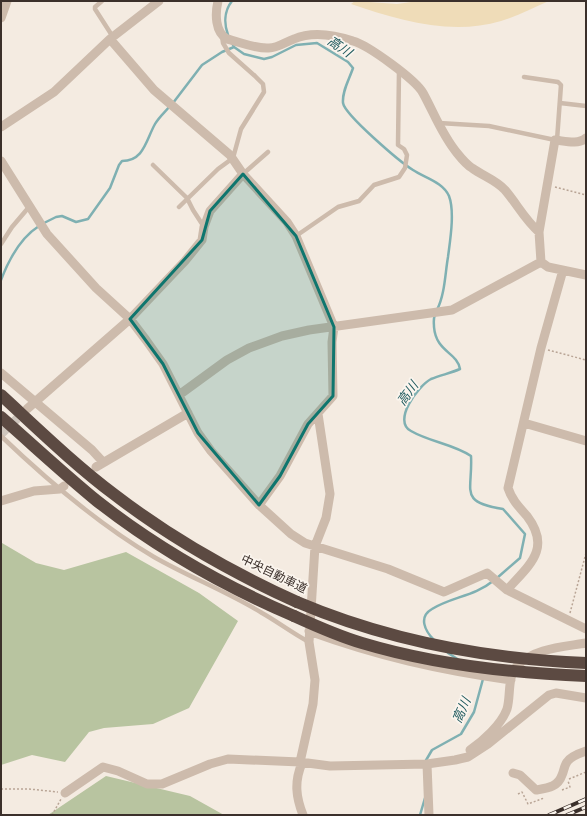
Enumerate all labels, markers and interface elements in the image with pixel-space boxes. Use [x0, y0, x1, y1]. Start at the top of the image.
water label: 高川 [324, 31, 357, 62]
water label: 高川 [392, 376, 423, 409]
street label: 中央自動車道 [238, 550, 310, 597]
water label: 高川 [447, 693, 475, 726]

